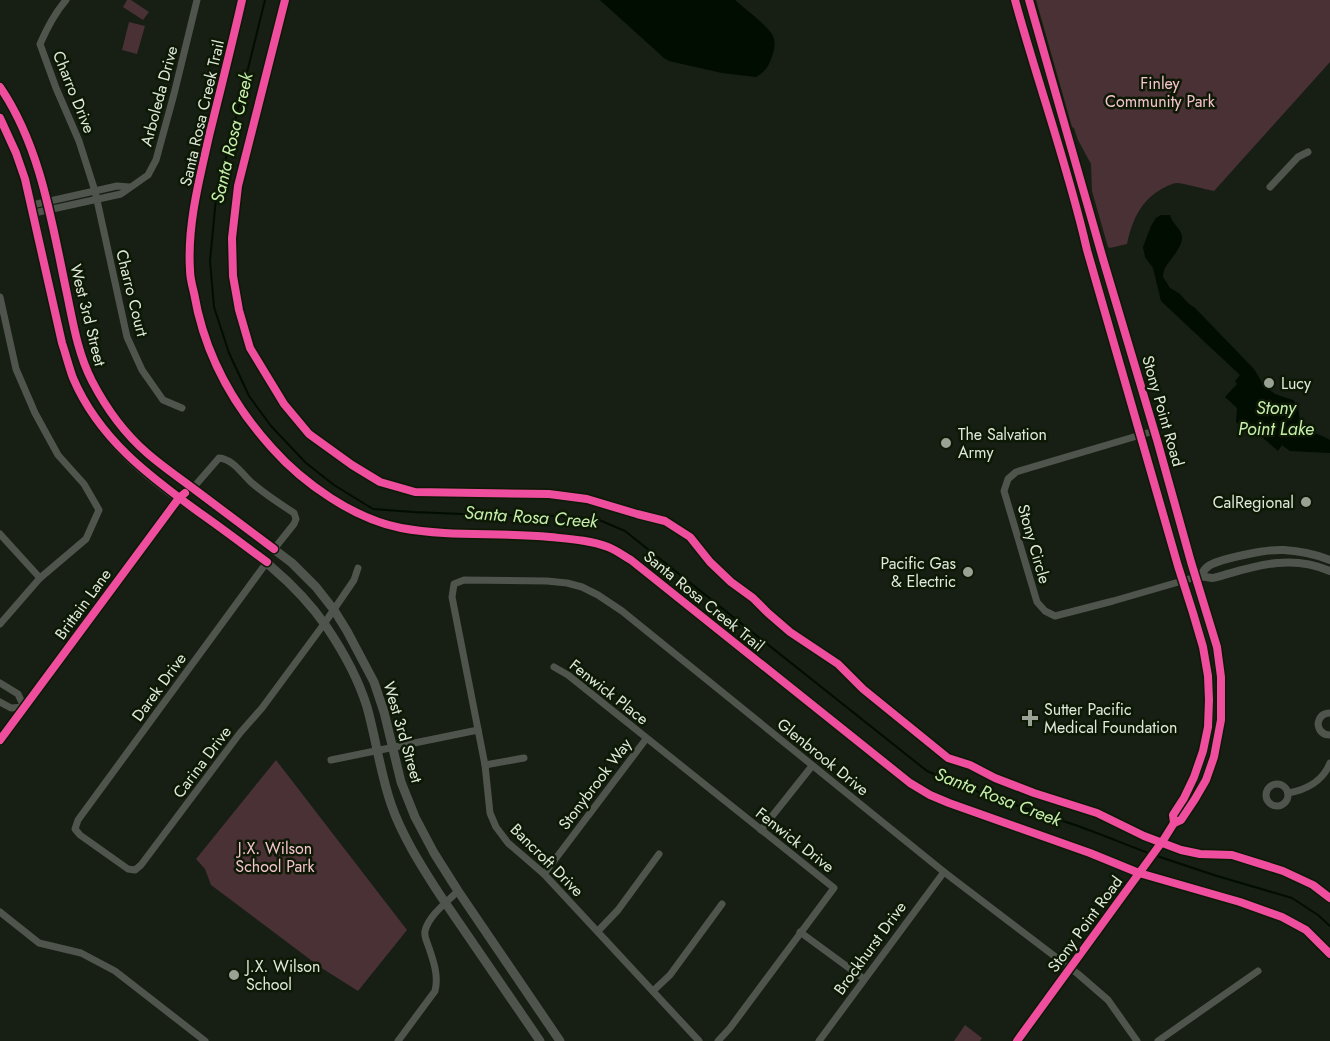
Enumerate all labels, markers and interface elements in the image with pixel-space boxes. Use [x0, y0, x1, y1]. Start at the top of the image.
street label: Santa Rosa Creek Trail [174, 38, 230, 188]
street label: Arboleda Drive [135, 43, 183, 149]
street label: Charro Drive [47, 47, 101, 137]
water label: Santa Rosa Creek [204, 69, 260, 206]
park label: Finley Community Park [1105, 72, 1216, 113]
street label: Charro Court [110, 247, 154, 339]
street label: West 3rd Street [64, 262, 112, 368]
street label: Stony Point Road [1136, 353, 1190, 469]
place label: Lucy [1281, 372, 1312, 395]
marker: Lucy [1262, 376, 1276, 390]
water label: Stony Point Lake [1238, 395, 1314, 442]
place label: The Salvation Army [958, 423, 1047, 464]
marker: The Salvation Army [939, 436, 953, 450]
place label: CalRegional [1213, 491, 1294, 514]
marker: CalRegional [1299, 495, 1313, 509]
water label: Santa Rosa Creek [464, 499, 600, 535]
street label: Stony Circle [1012, 502, 1056, 586]
street label: Santa Rosa Creek Trail [639, 545, 769, 657]
place label: Pacific Gas & Electric [880, 552, 956, 593]
street label: Brittain Lane [49, 564, 117, 644]
marker: Pacific Gas & Electric [961, 565, 975, 579]
street label: Darek Drive [126, 648, 192, 726]
street label: Fenwick Place [565, 654, 653, 730]
street label: West 3rd Street [378, 679, 428, 785]
place label: Sutter Pacific Medical Foundation [1044, 698, 1177, 739]
marker: Sutter Pacific Medical Foundation [1021, 709, 1039, 727]
street label: Glenbrook Drive [772, 713, 874, 801]
street label: Carina Drive [167, 721, 237, 803]
street label: Stonybrook Way [553, 733, 638, 835]
water label: Santa Rosa Creek [931, 761, 1066, 834]
street label: Fenwick Drive [751, 802, 839, 878]
street label: Bancroft Drive [505, 818, 589, 902]
park label: J.X. Wilson School Park [235, 837, 316, 878]
street label: Stony Point Road [1042, 871, 1128, 977]
street label: Brockhurst Drive [828, 897, 912, 999]
place label: J.X. Wilson School [244, 955, 320, 996]
marker: J.X. Wilson School [227, 968, 241, 982]

